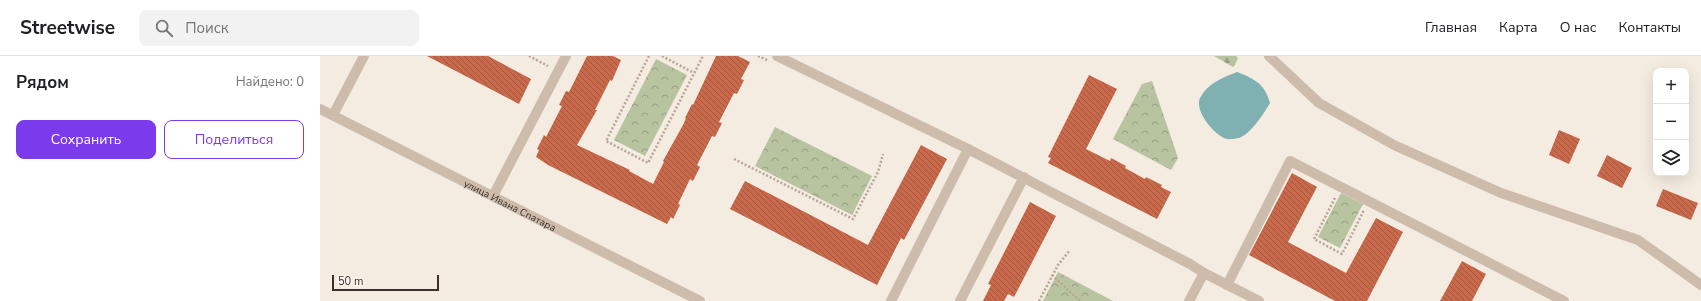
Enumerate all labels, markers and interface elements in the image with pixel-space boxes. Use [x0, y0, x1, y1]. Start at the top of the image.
search box [139, 10, 419, 46]
text: Streetwise [20, 15, 115, 41]
icon: search [153, 17, 175, 39]
text: Поиск [185, 18, 229, 38]
text: Главная [1425, 18, 1477, 37]
text: Карта [1499, 18, 1538, 37]
text: О нас [1560, 18, 1596, 37]
text: Контакты [1618, 18, 1681, 37]
map controls [1653, 68, 1689, 176]
button: + [1653, 68, 1689, 104]
text: Рядом [16, 71, 69, 94]
text: Найдено: 0 [236, 73, 304, 91]
button: − [1653, 104, 1689, 140]
button: Сохранить [16, 120, 156, 159]
button: Поделиться [164, 120, 304, 159]
button: layers [1653, 140, 1689, 176]
street label: улица Ивана Спатара [461, 177, 558, 235]
scale bar [332, 273, 439, 292]
text: 50 m [338, 274, 363, 289]

